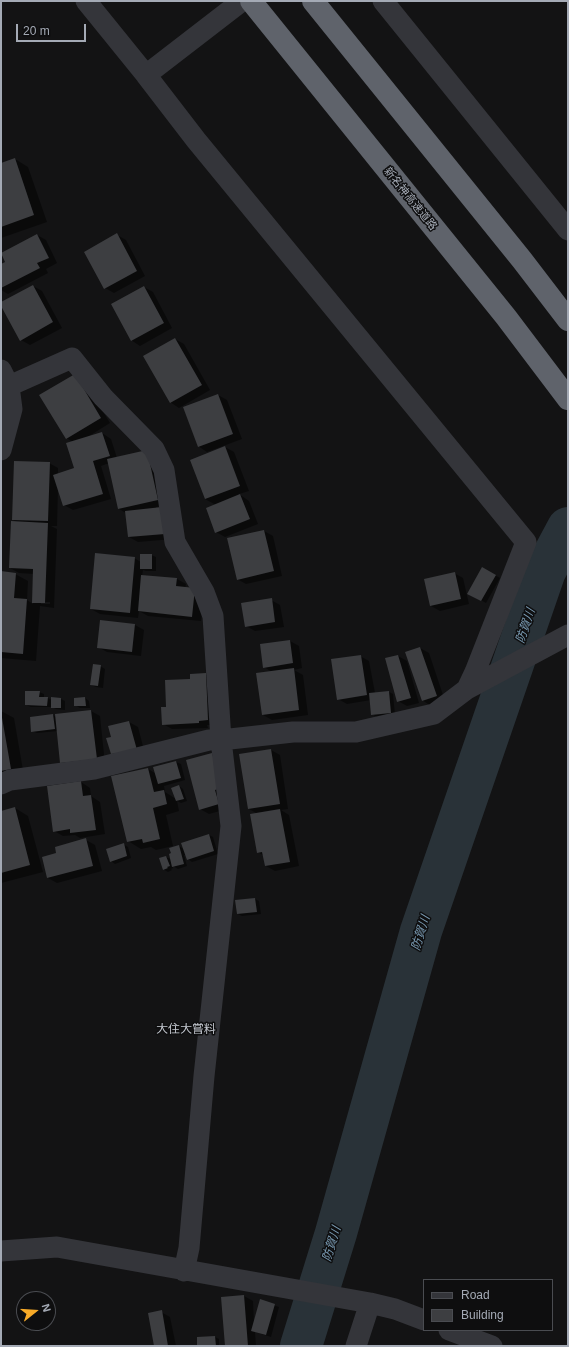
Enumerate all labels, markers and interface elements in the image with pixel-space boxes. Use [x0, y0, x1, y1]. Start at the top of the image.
scale bar [18, 16, 88, 42]
text: 20 m [23, 24, 50, 38]
street label: 新名神高速道路 [381, 165, 439, 233]
water label: 防賀川 [513, 607, 539, 645]
water label: 防賀川 [409, 914, 433, 952]
district label: 大住大嘗料 [156, 1023, 216, 1037]
water label: 防賀川 [320, 1225, 344, 1263]
legend [423, 1279, 553, 1331]
text: Road [461, 1288, 490, 1302]
north arrow [16, 1291, 56, 1331]
text: N [40, 1302, 53, 1313]
text: Building [461, 1308, 504, 1322]

